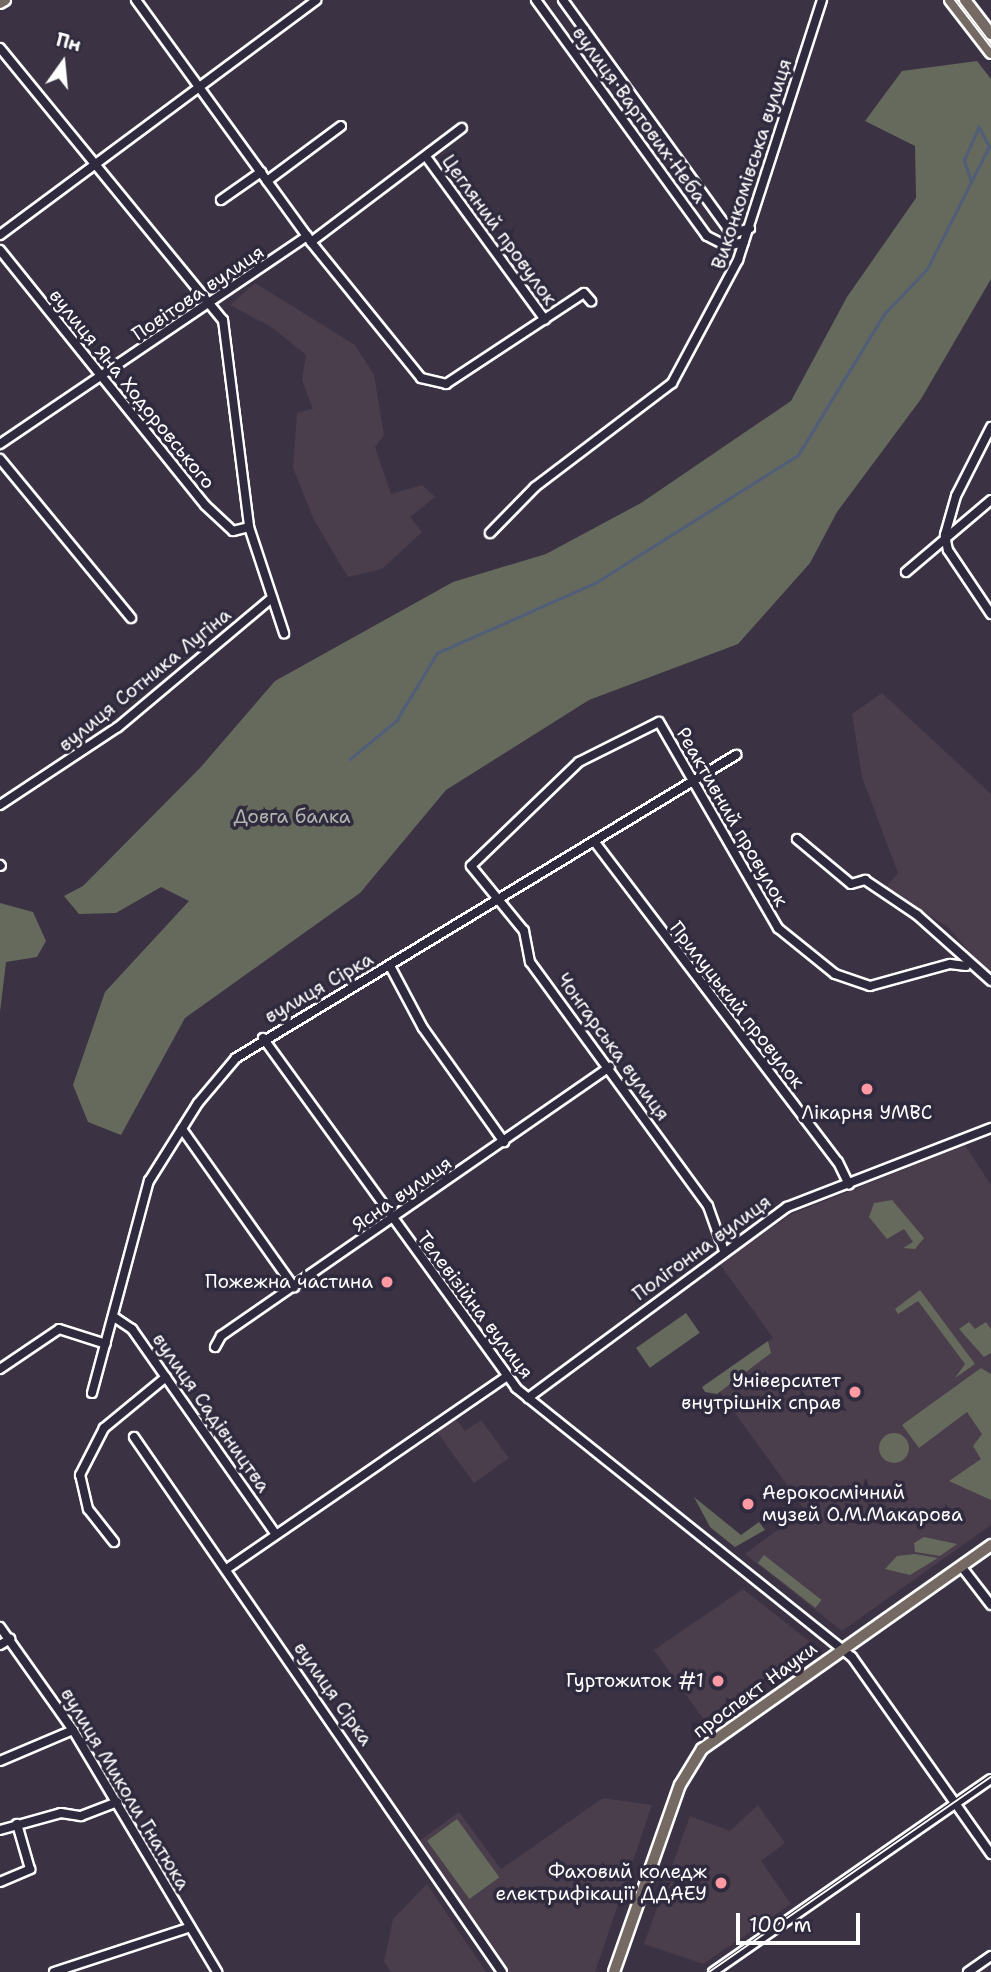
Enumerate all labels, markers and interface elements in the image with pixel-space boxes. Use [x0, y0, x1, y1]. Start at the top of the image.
street label: вулиця Вартових Неба [567, 22, 711, 208]
text: Пн [53, 27, 84, 58]
north arrow [28, 28, 98, 98]
street label: Виконкомівська вулиця [707, 56, 797, 272]
street label: Цегляний провулок [437, 150, 561, 310]
street label: Повітова вулиця [128, 240, 268, 346]
street label: вулиця Яна Ходоровського [44, 285, 220, 493]
street label: вулиця Сотника Лугіна [54, 603, 236, 757]
street label: Реактивний провулок [671, 723, 793, 911]
park label: Довга балка [233, 806, 351, 828]
street label: Прилуцький провулок [665, 917, 809, 1093]
street label: вулиця Сірка [261, 948, 377, 1028]
street label: Чонгарська вулиця [552, 969, 674, 1125]
marker: Лікарня УМВС [857, 1079, 877, 1099]
place label: Лікарня УМВС [802, 1102, 932, 1124]
street label: Ясна вулиця [348, 1151, 456, 1237]
street label: Полігонна вулиця [628, 1190, 776, 1306]
street label: Телевізійна вулиця [412, 1227, 538, 1383]
place label: Пожежна частина [205, 1271, 373, 1293]
marker: Пожежна частина [379, 1274, 395, 1290]
street label: вулиця Садівництва [147, 1329, 275, 1497]
place label: Університет внутрішніх справ [681, 1370, 841, 1414]
marker: Університет внутрішніх справ [847, 1384, 863, 1400]
place label: Аерокосмічний музей О.М.Макарова [762, 1482, 963, 1526]
marker: Аерокосмічний музей О.М.Макарова [740, 1496, 756, 1512]
street label: проспект Науки [688, 1637, 822, 1743]
street label: вулиця Сірка [289, 1638, 377, 1750]
place label: Гуртожиток #1 [566, 1670, 704, 1692]
marker: Гуртожиток #1 [710, 1673, 726, 1689]
street label: вулиця Миколи Гнатюка [56, 1684, 194, 1894]
place label: Фаховий коледж електрифікації ДДАЕУ [496, 1861, 707, 1905]
marker: Фаховий коледж електрифікації ДДАЕУ [713, 1875, 729, 1891]
scale bar [739, 1898, 863, 1942]
text: 100 m [749, 1911, 812, 1939]

